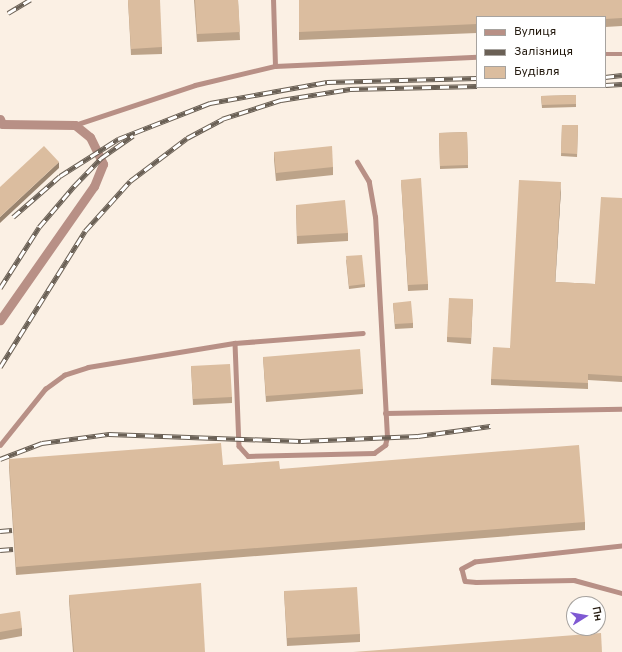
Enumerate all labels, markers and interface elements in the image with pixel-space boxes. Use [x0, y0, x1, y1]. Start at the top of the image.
legend [476, 16, 606, 88]
text: Вулиця [514, 24, 556, 40]
text: Залізниця [514, 44, 573, 60]
text: Будівля [514, 64, 560, 80]
north arrow [566, 596, 606, 636]
text: Пн [589, 605, 605, 623]

